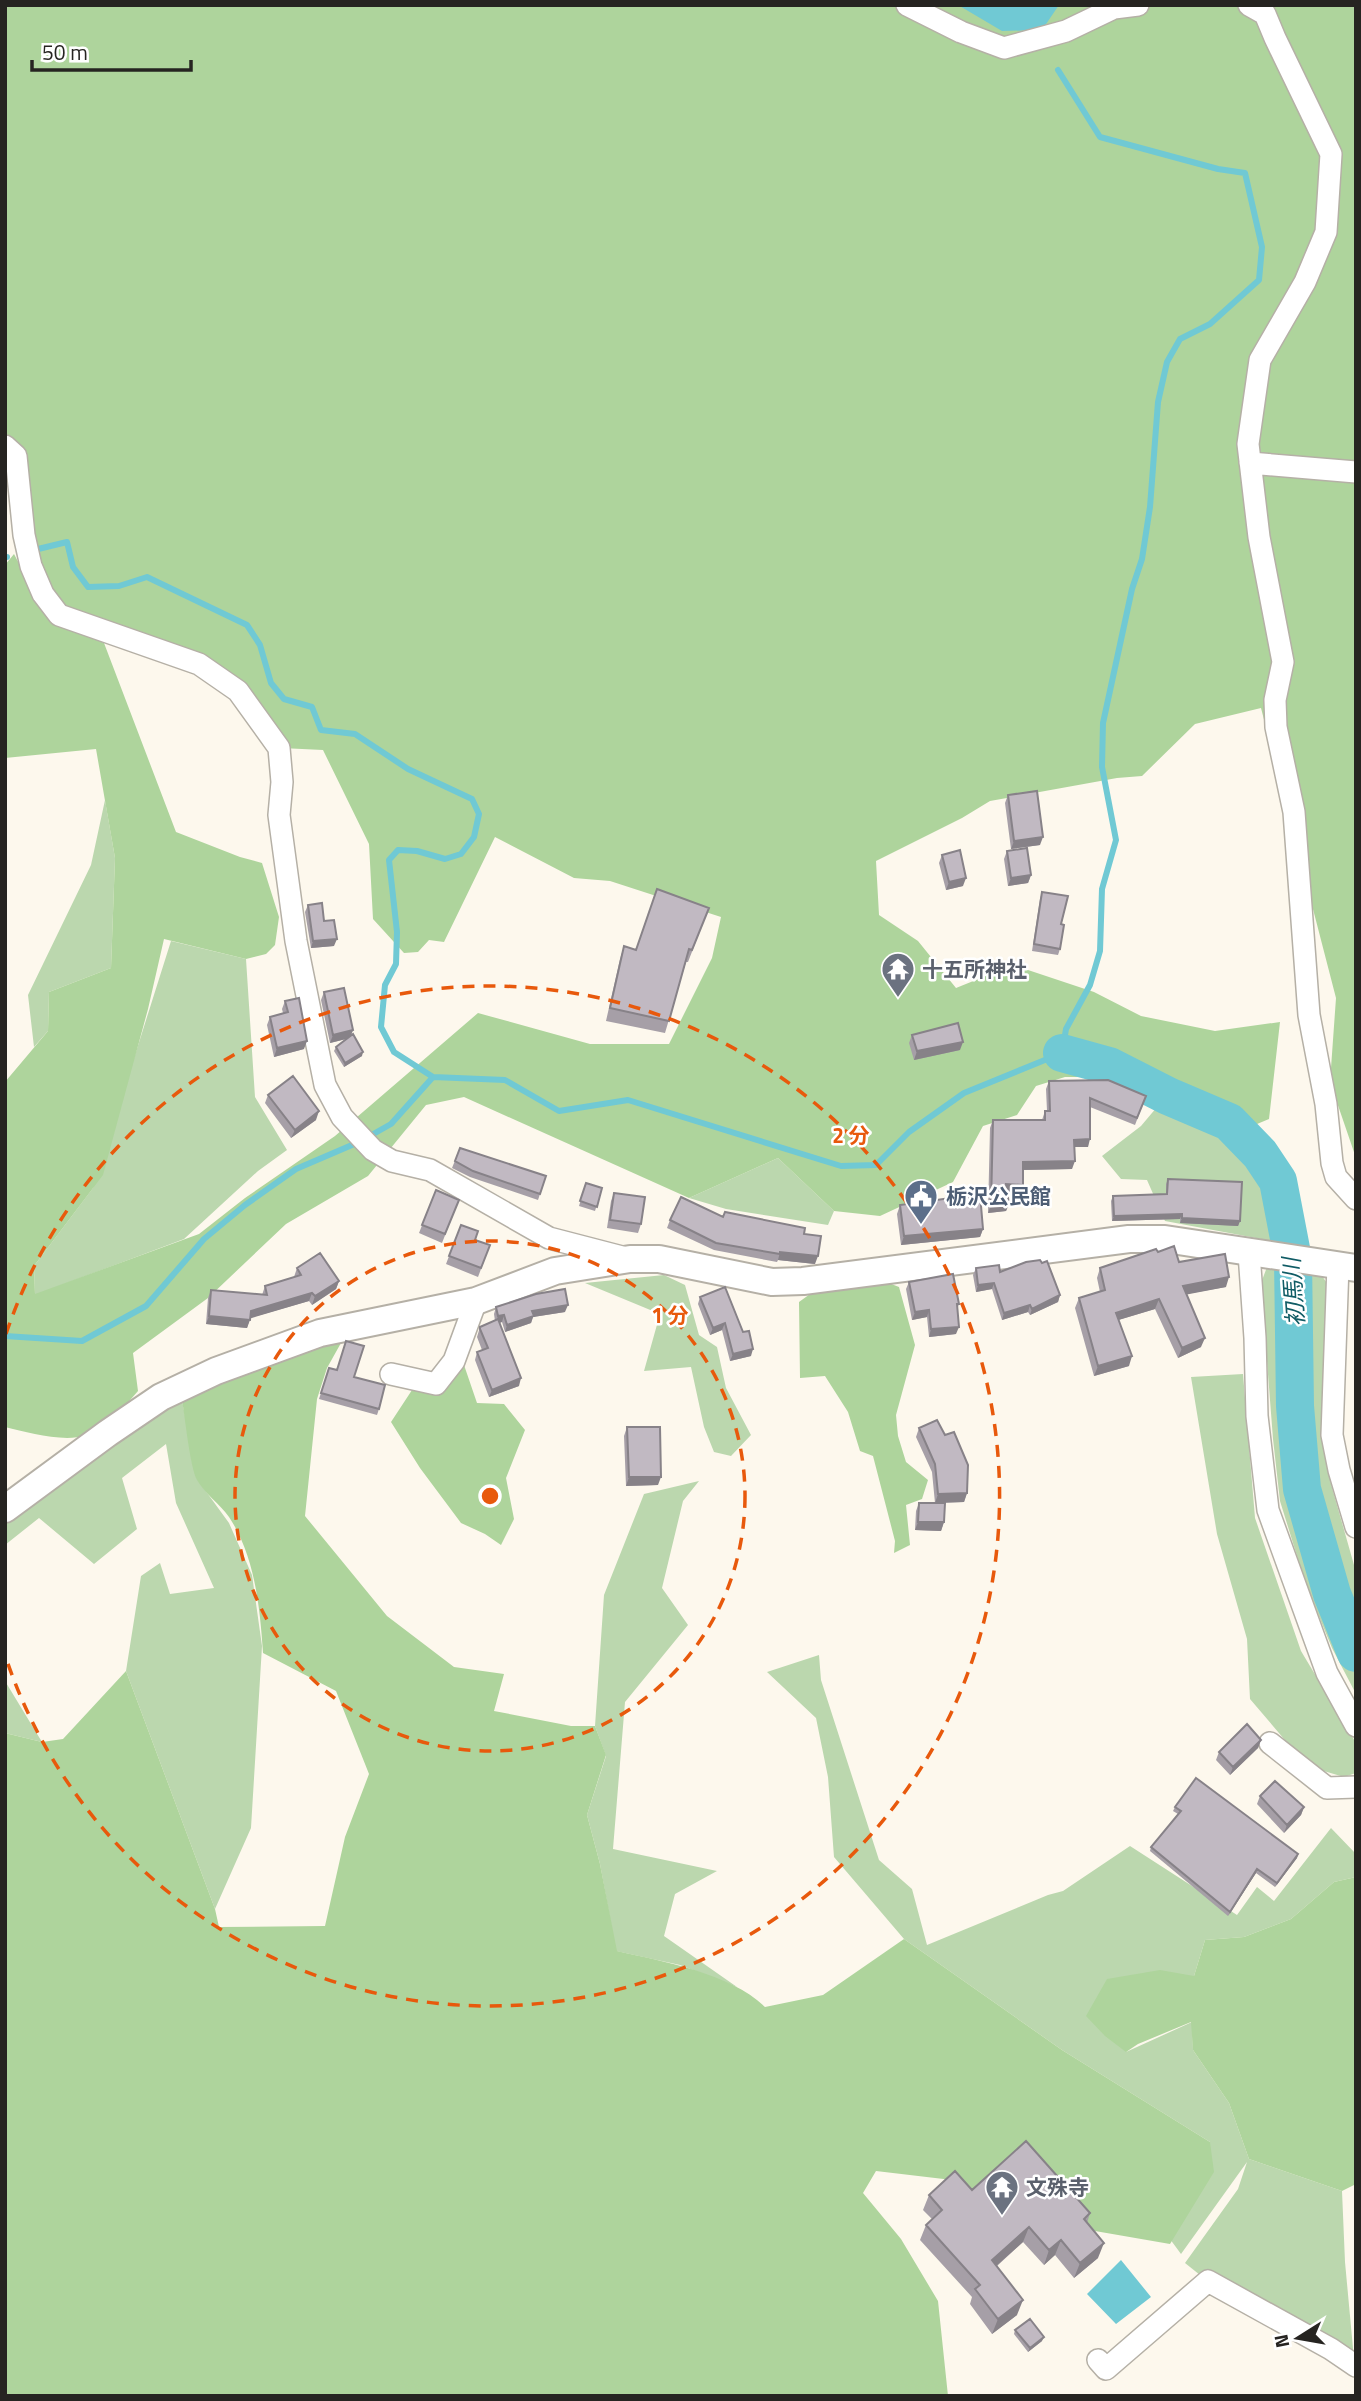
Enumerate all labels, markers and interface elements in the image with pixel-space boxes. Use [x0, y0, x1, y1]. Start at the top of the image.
scale bar [32, 28, 191, 72]
text: 50 m [42, 36, 88, 68]
temple icon: 十五所神社 [879, 950, 917, 999]
place label: 十五所神社 [922, 953, 1027, 985]
text: 2 分 [832, 1119, 870, 1151]
public building icon: 栃沢公民館 [902, 1177, 940, 1226]
place label: 栃沢公民館 [946, 1180, 1051, 1212]
water label: 初馬川 [1273, 1253, 1313, 1328]
text: 1 分 [651, 1299, 689, 1331]
centre of rings [478, 1484, 502, 1508]
temple icon: 文殊寺 [983, 2168, 1021, 2217]
place label: 文殊寺 [1026, 2171, 1089, 2203]
north arrow [1263, 2303, 1333, 2373]
text: N [1265, 2332, 1296, 2351]

